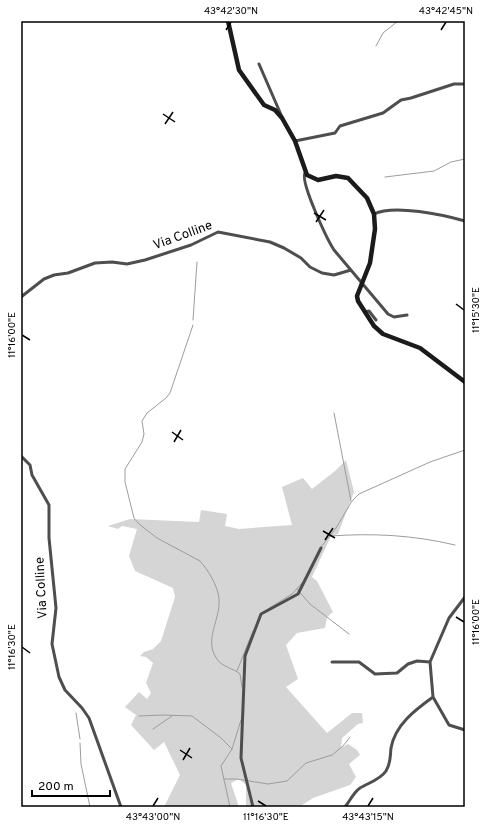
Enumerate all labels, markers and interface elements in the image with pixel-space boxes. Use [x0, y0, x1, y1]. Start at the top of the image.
text: 43°42'30"N [204, 5, 258, 18]
text: 43°42'45"N [419, 5, 473, 18]
street label: Via Colline [151, 218, 215, 254]
text: 11°15'30"E [470, 287, 483, 333]
text: 11°16'00"E [6, 312, 19, 358]
street label: Via Colline [32, 557, 52, 619]
text: 11°16'00"E [470, 599, 483, 645]
text: 11°16'30"E [6, 624, 19, 670]
scale bar [32, 772, 110, 798]
text: 200 m [38, 779, 74, 795]
text: 43°43'00"N [126, 811, 180, 824]
text: 11°16'30"E [243, 811, 289, 824]
text: 43°43'15"N [342, 811, 394, 824]

